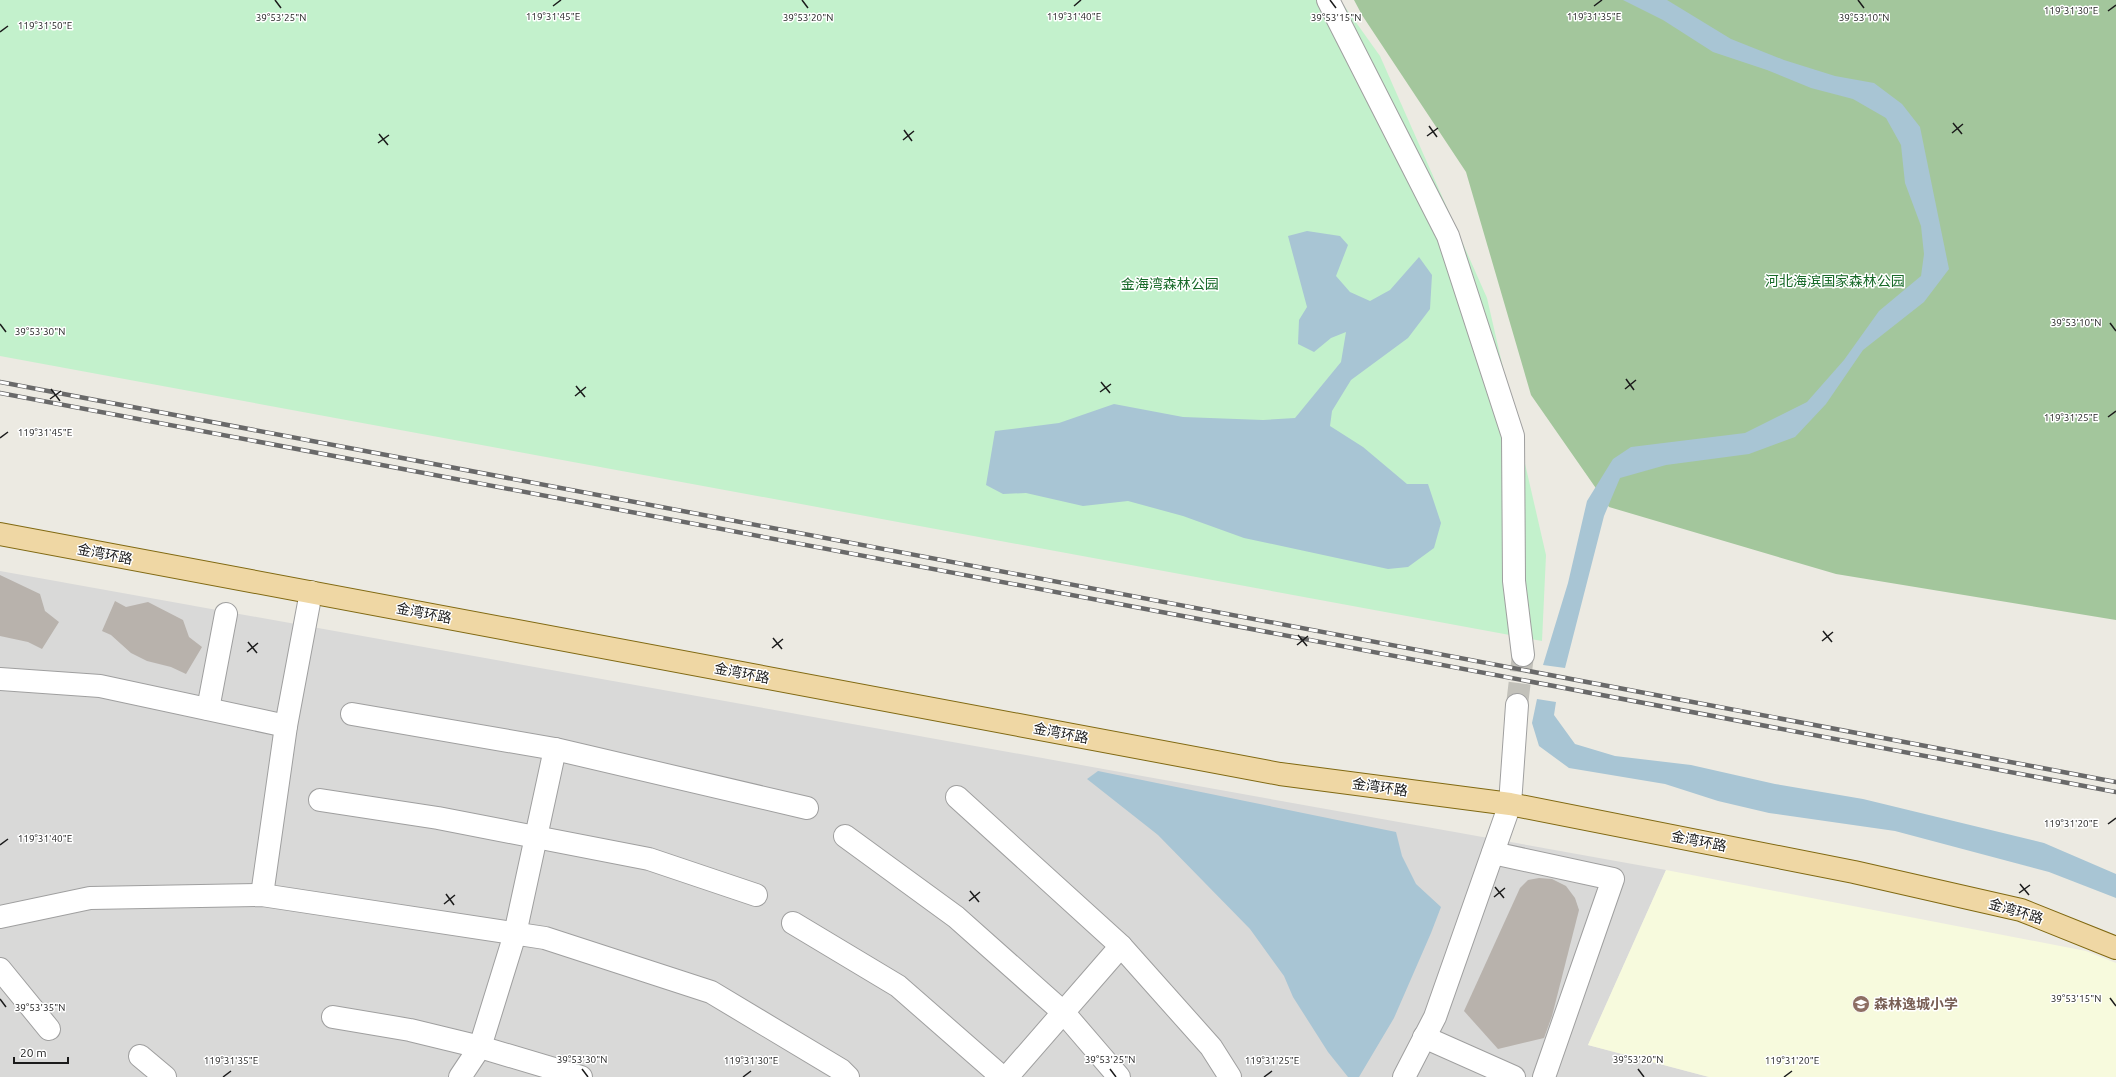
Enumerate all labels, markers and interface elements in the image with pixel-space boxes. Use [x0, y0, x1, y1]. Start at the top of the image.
text: 119°31'30"E [2044, 5, 2099, 16]
text: 119°31'45"E [526, 11, 581, 22]
text: 119°31'40"E [1047, 11, 1102, 22]
text: 119°31'35"E [1567, 11, 1622, 22]
text: 39°53'25"N [256, 12, 306, 23]
text: 39°53'20"N [783, 12, 833, 23]
text: 39°53'15"N [1311, 12, 1361, 23]
text: 39°53'10"N [1839, 12, 1889, 23]
text: 119°31'50"E [18, 20, 73, 31]
park label: 河北海滨国家森林公园 [1765, 273, 1905, 289]
park label: 金海湾森林公园 [1121, 276, 1219, 292]
text: 39°53'10"N [2051, 317, 2101, 328]
text: 39°53'30"N [15, 326, 65, 337]
text: 119°31'25"E [2044, 412, 2099, 423]
text: 119°31'45"E [18, 427, 73, 438]
street label: 金湾环路 [76, 541, 134, 567]
street label: 金湾环路 [395, 600, 453, 626]
street label: 金湾环路 [713, 660, 771, 686]
street label: 金湾环路 [1032, 720, 1090, 746]
street label: 金湾环路 [1351, 775, 1409, 799]
text: 119°31'20"E [2044, 818, 2099, 829]
street label: 金湾环路 [1670, 828, 1728, 854]
text: 119°31'40"E [18, 833, 73, 844]
street label: 金湾环路 [1987, 895, 2045, 927]
text: 39°53'15"N [2051, 993, 2101, 1004]
school or university icon: 森林逸城小学 [1851, 994, 1871, 1014]
place label: 森林逸城小学 [1874, 996, 1958, 1012]
text: 39°53'35"N [15, 1002, 65, 1013]
scale bar [14, 1039, 68, 1065]
text: 20 m [20, 1046, 47, 1059]
text: 39°53'30"N [557, 1054, 607, 1065]
text: 39°53'25"N [1085, 1054, 1135, 1065]
text: 39°53'20"N [1613, 1054, 1663, 1065]
text: 119°31'35"E [204, 1055, 259, 1066]
text: 119°31'30"E [724, 1055, 779, 1066]
text: 119°31'25"E [1245, 1055, 1300, 1066]
text: 119°31'20"E [1765, 1055, 1820, 1066]

